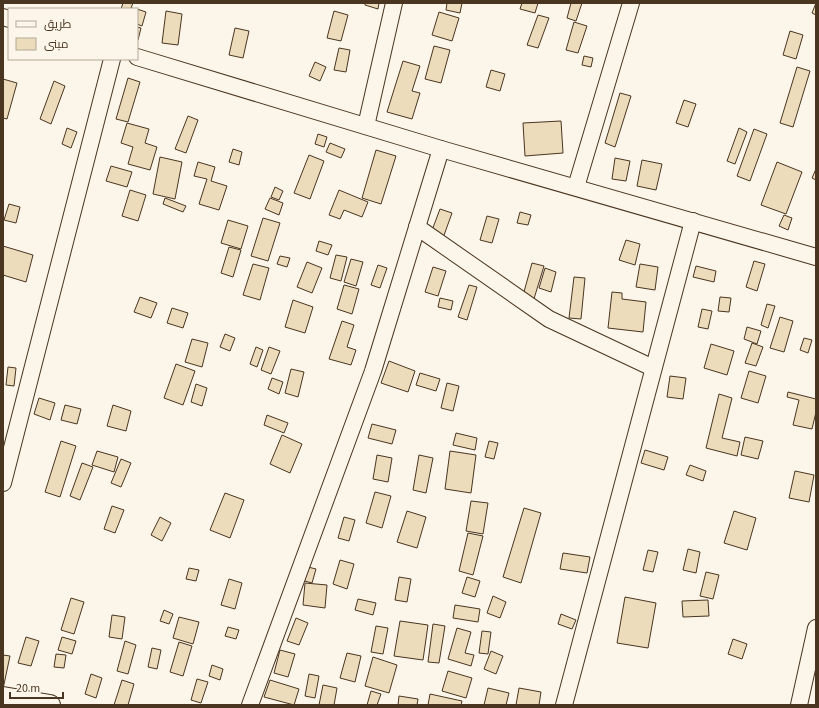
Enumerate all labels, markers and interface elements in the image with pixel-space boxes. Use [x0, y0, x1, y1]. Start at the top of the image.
legend [8, 8, 138, 60]
text: طريق [44, 16, 72, 33]
text: مبنى [44, 36, 69, 53]
scale bar [10, 674, 63, 700]
text: 20 m [16, 680, 40, 697]

